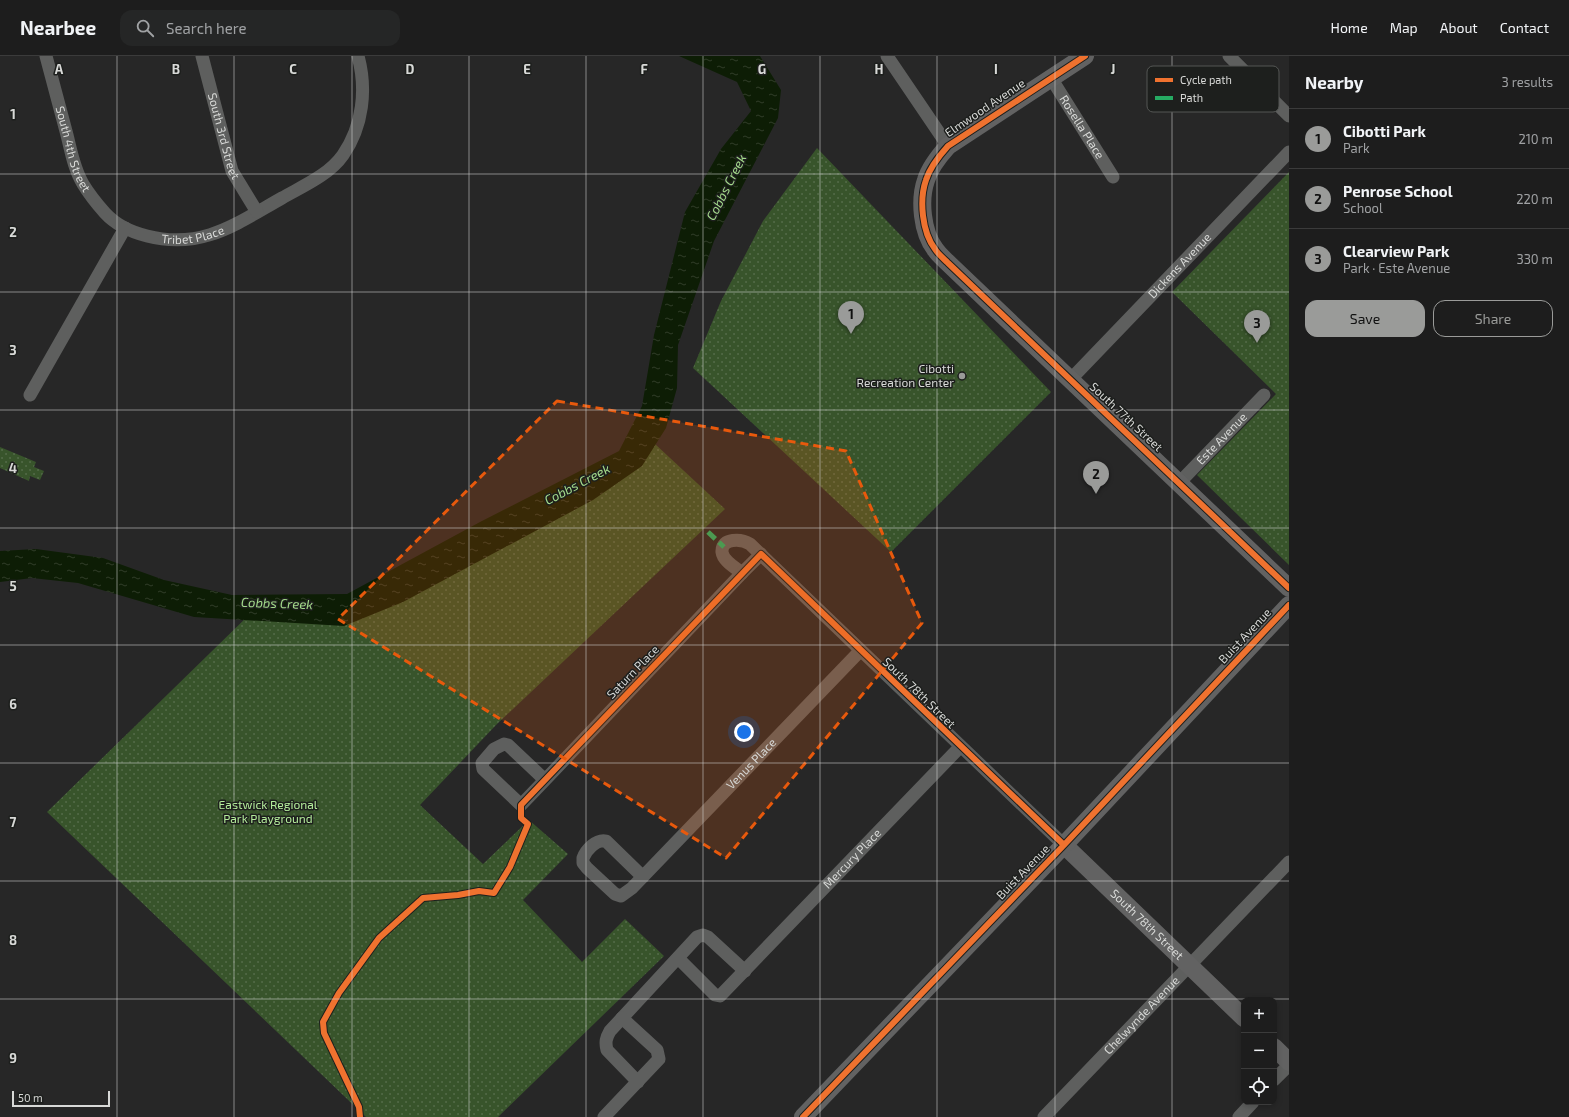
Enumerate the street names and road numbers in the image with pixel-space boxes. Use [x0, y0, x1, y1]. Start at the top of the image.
street label: Elmwood Avenue [942, 75, 1027, 139]
street label: South 3rd Street [206, 91, 244, 182]
street label: Rosella Place [1057, 92, 1108, 161]
street label: South 4th Street [54, 104, 94, 195]
street label: Tribet Place [161, 222, 226, 246]
street label: Dickens Avenue [1145, 230, 1214, 301]
street label: South 77th Street [1087, 379, 1166, 454]
street label: Este Avenue [1193, 409, 1249, 467]
street label: Buist Avenue [1215, 605, 1273, 666]
street label: Saturn Place [603, 642, 661, 701]
street label: South 78th Street [880, 654, 959, 731]
street label: Venus Place [723, 735, 778, 792]
street label: Mercury Place [820, 825, 883, 891]
street label: Buist Avenue [993, 841, 1052, 902]
street label: South 78th Street [1108, 886, 1187, 962]
street label: Chelwynde Avenue [1100, 973, 1182, 1057]

